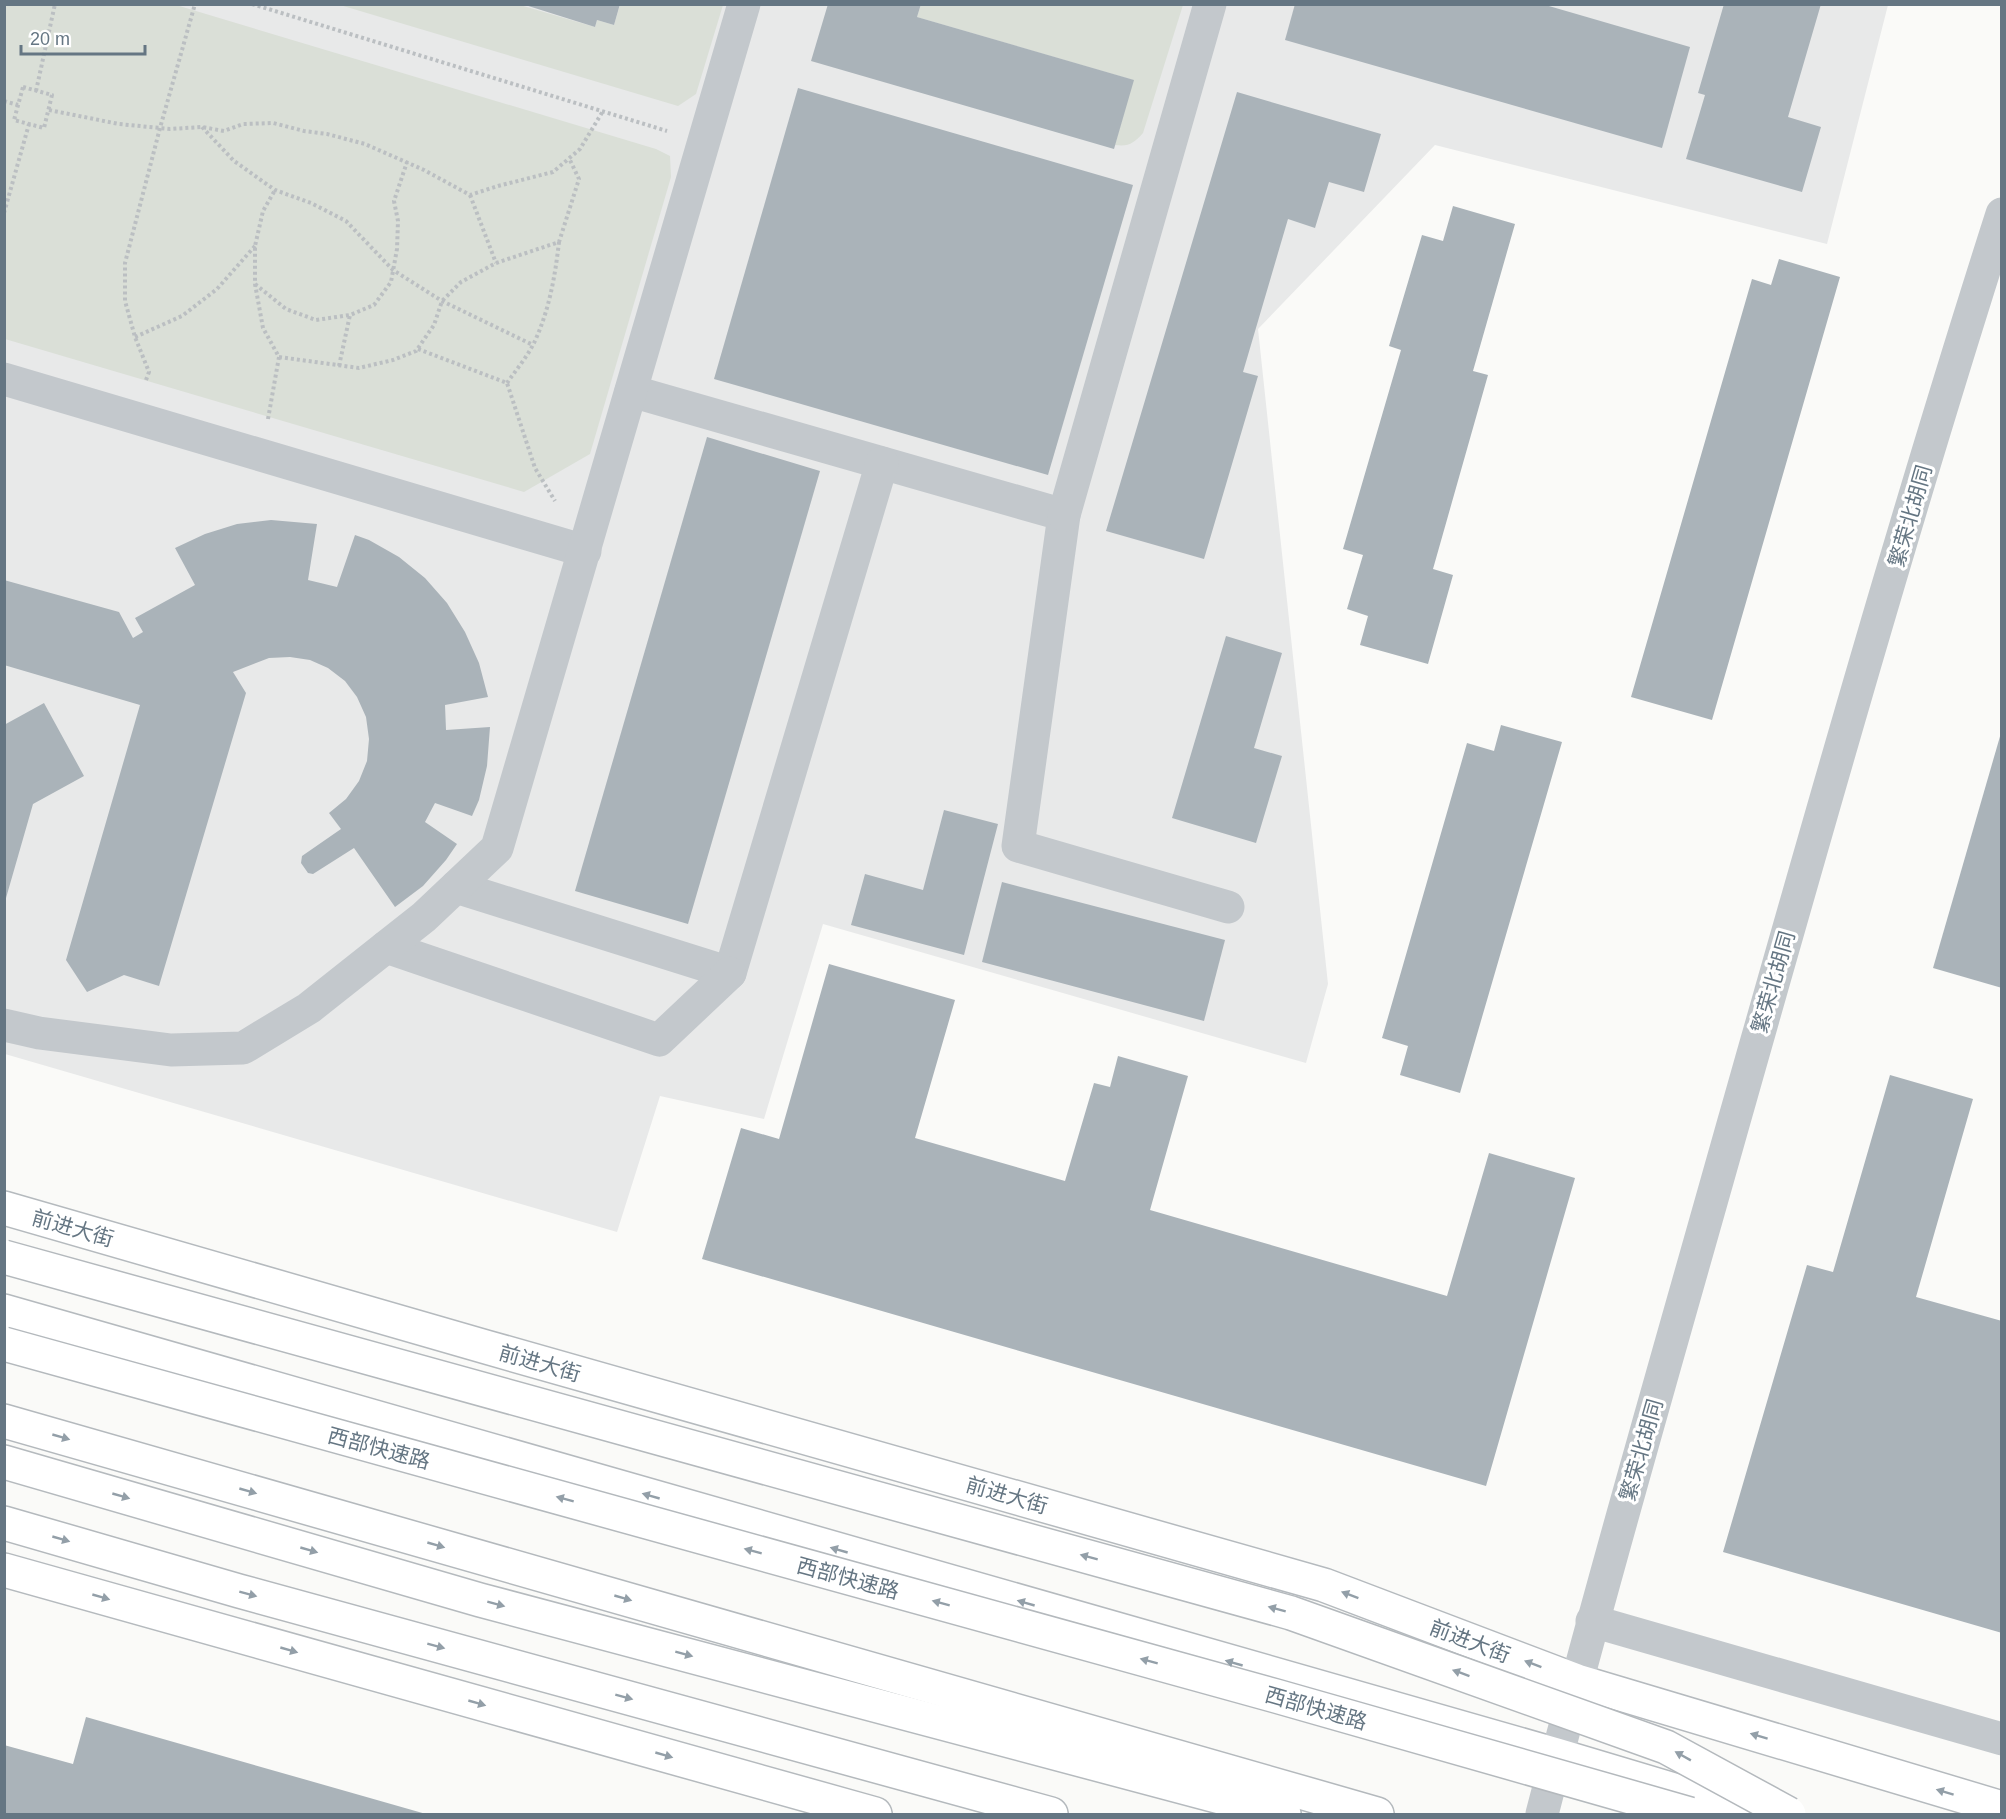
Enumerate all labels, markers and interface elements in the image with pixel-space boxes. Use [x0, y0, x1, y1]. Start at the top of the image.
scale bar [21, 18, 146, 56]
text: 20 m [30, 29, 70, 49]
street label: 繁荣北胡同 [1884, 462, 1936, 570]
street label: 繁荣北胡同 [1747, 928, 1799, 1036]
street label: 前进大街 [29, 1205, 117, 1251]
street label: 前进大街 [496, 1340, 584, 1386]
street label: 繁荣北胡同 [1615, 1396, 1667, 1504]
street label: 西部快速路 [325, 1423, 433, 1473]
one-way arrow [52, 1433, 70, 1442]
street label: 前进大街 [963, 1472, 1051, 1518]
one-way arrow [239, 1487, 257, 1496]
one-way arrow [642, 1491, 660, 1500]
one-way arrow [112, 1492, 130, 1501]
one-way arrow [556, 1494, 574, 1503]
one-way arrow [52, 1535, 70, 1544]
one-way arrow [427, 1541, 445, 1550]
one-way arrow [830, 1544, 848, 1554]
one-way arrow [300, 1546, 318, 1555]
one-way arrow [744, 1546, 762, 1556]
one-way arrow [1080, 1551, 1098, 1561]
street label: 西部快速路 [794, 1553, 902, 1603]
one-way arrow [239, 1590, 257, 1599]
one-way arrow [1341, 1590, 1359, 1600]
one-way arrow [92, 1593, 110, 1602]
one-way arrow [614, 1594, 632, 1603]
one-way arrow [932, 1598, 950, 1608]
one-way arrow [1017, 1598, 1035, 1607]
one-way arrow [487, 1599, 505, 1609]
one-way arrow [1268, 1603, 1286, 1613]
street label: 前进大街 [1427, 1615, 1513, 1667]
one-way arrow [427, 1641, 445, 1651]
one-way arrow [280, 1646, 298, 1655]
one-way arrow [675, 1650, 693, 1659]
one-way arrow [1140, 1656, 1158, 1665]
one-way arrow [1225, 1657, 1243, 1667]
one-way arrow [1524, 1659, 1542, 1669]
one-way arrow [1452, 1668, 1470, 1678]
street label: 西部快速路 [1262, 1682, 1370, 1734]
one-way arrow [615, 1693, 633, 1702]
one-way arrow [468, 1698, 486, 1708]
one-way arrow [1750, 1731, 1768, 1740]
one-way arrow [655, 1751, 674, 1761]
one-way arrow [1674, 1751, 1691, 1761]
one-way arrow [1936, 1787, 1954, 1796]

